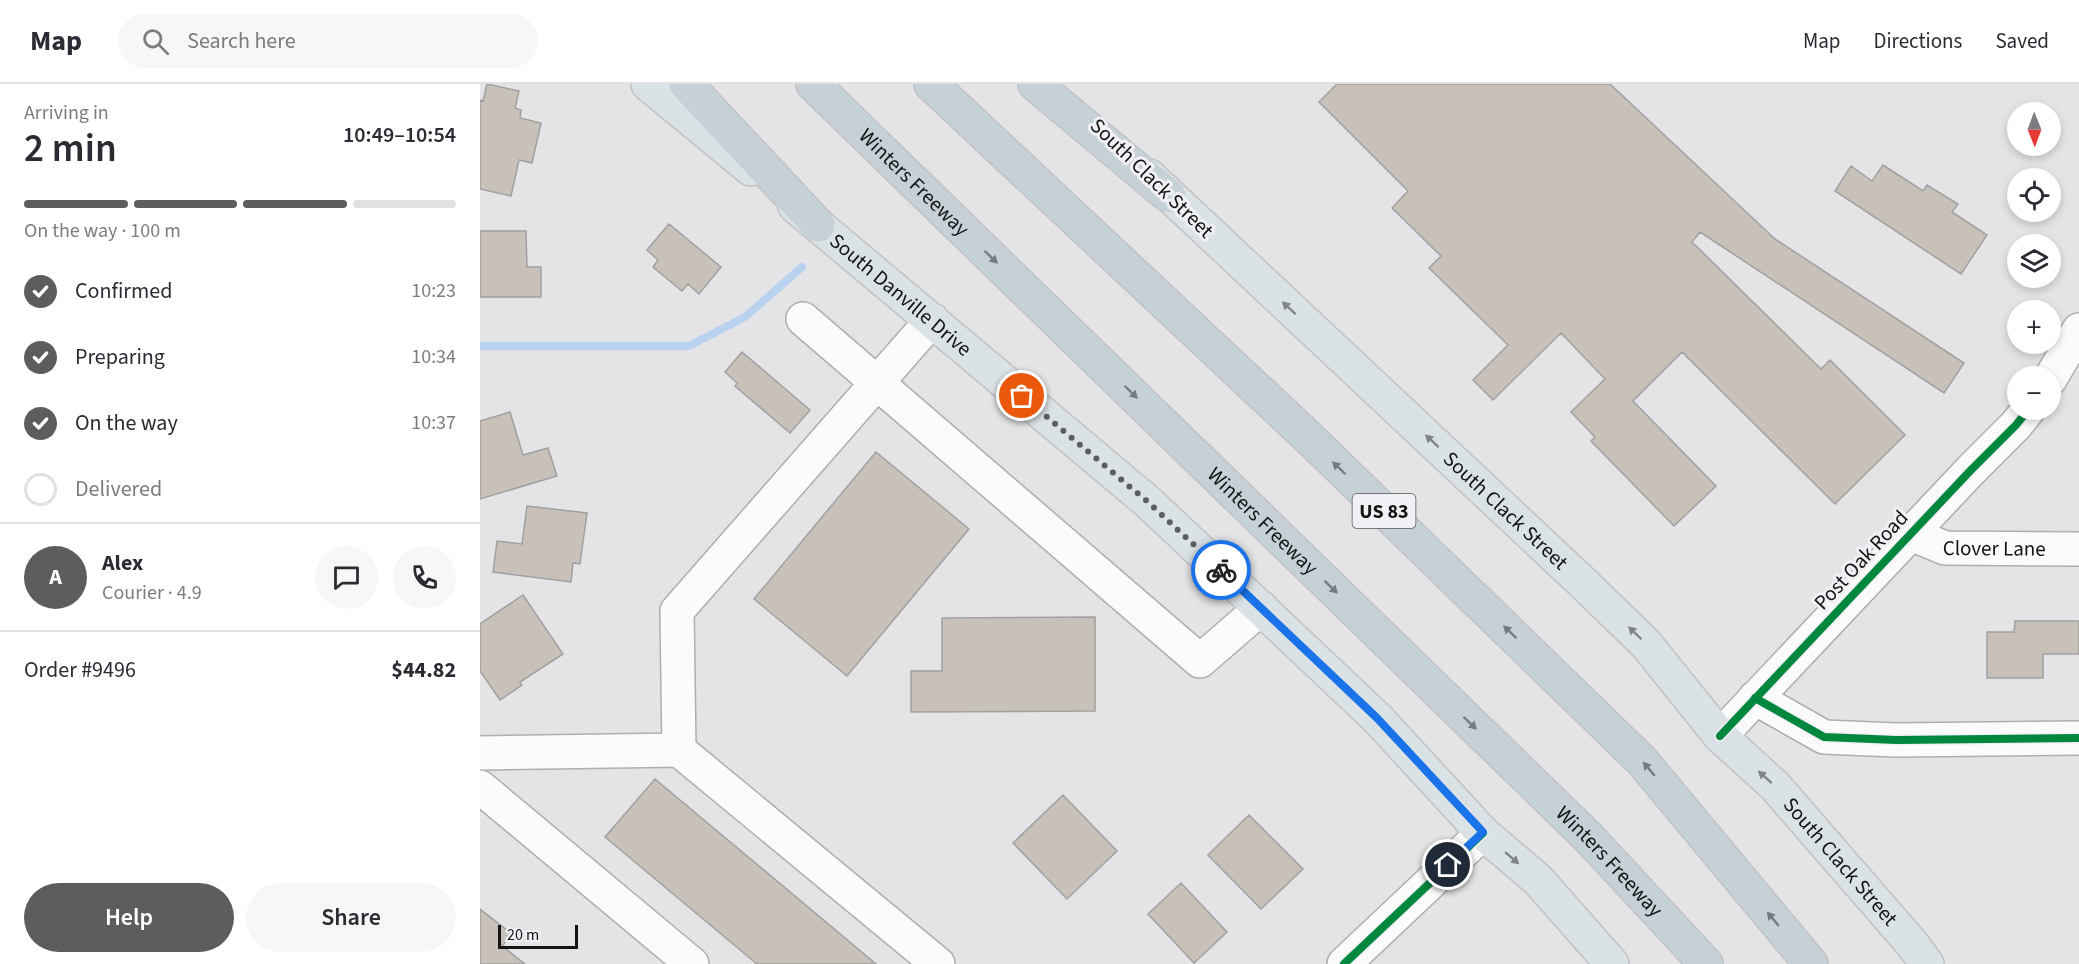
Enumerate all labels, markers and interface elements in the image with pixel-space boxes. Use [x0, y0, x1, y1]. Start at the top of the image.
search box [118, 14, 538, 68]
text: Map [30, 21, 82, 61]
icon: search [139, 25, 172, 58]
text: Search here [187, 25, 296, 57]
text: Map [1803, 26, 1841, 56]
text: Directions [1874, 26, 1962, 56]
text: Saved [1995, 26, 2049, 56]
text: Arriving in [24, 99, 109, 127]
north arrow [2007, 102, 2061, 156]
map controls [2007, 102, 2061, 420]
street label: South Clack Street [1084, 111, 1220, 245]
text: 10:49–10:54 [343, 119, 456, 151]
text: 2 min [24, 121, 117, 177]
street label: Winters Freeway [852, 121, 976, 243]
button: locate [2007, 168, 2061, 222]
text: On the way · 100 m [24, 217, 181, 245]
street label: South Danville Drive [823, 226, 978, 363]
button: layers [2007, 234, 2061, 288]
one-way arrow [983, 249, 997, 263]
icon: check [24, 275, 57, 308]
text: Confirmed [75, 275, 172, 307]
text: 10:23 [411, 277, 456, 305]
button: + [2007, 300, 2061, 354]
one-way arrow [1282, 301, 1297, 315]
icon: check [24, 341, 57, 374]
text: Preparing [75, 341, 165, 373]
text: 10:34 [411, 343, 456, 371]
button: − [2007, 366, 2061, 420]
pin [996, 370, 1047, 421]
icon: bag [1005, 379, 1038, 412]
one-way arrow [1123, 385, 1137, 399]
icon: check [24, 407, 57, 440]
text: On the way [75, 407, 178, 439]
text: 10:37 [411, 409, 456, 437]
one-way arrow [1424, 434, 1439, 448]
street label: South Clack Street [1437, 444, 1575, 577]
street label: Winters Freeway [1201, 460, 1325, 582]
one-way arrow [1333, 461, 1347, 475]
text: Delivered [75, 473, 162, 505]
road number: US 83 [1352, 494, 1416, 528]
street label: Post Oak Road [1807, 503, 1915, 617]
street label: Clover Lane [1943, 533, 2046, 564]
courier [1191, 540, 1251, 600]
button: chat [315, 546, 378, 609]
button: phone [393, 546, 456, 609]
text: Alex [102, 547, 143, 579]
icon: bike [1205, 554, 1238, 587]
text: A [49, 561, 62, 593]
text: Courier · 4.9 [102, 579, 202, 607]
one-way arrow [1323, 580, 1338, 594]
one-way arrow [1503, 626, 1517, 640]
one-way arrow [1628, 626, 1642, 640]
text: Order #9496 [24, 654, 136, 686]
text: $44.82 [391, 654, 456, 686]
one-way arrow [1463, 716, 1478, 730]
one-way arrow [1643, 762, 1656, 777]
one-way arrow [1758, 771, 1773, 784]
street label: South Clack Street [1776, 791, 1905, 932]
street label: Winters Freeway [1549, 799, 1670, 924]
pin [1422, 839, 1473, 890]
icon: home [1431, 848, 1464, 881]
one-way arrow [1504, 851, 1519, 864]
button: Help [24, 883, 234, 952]
button: Share [246, 883, 456, 952]
one-way arrow [1767, 911, 1780, 927]
scale bar [498, 922, 578, 950]
text: 20 m [507, 924, 539, 946]

